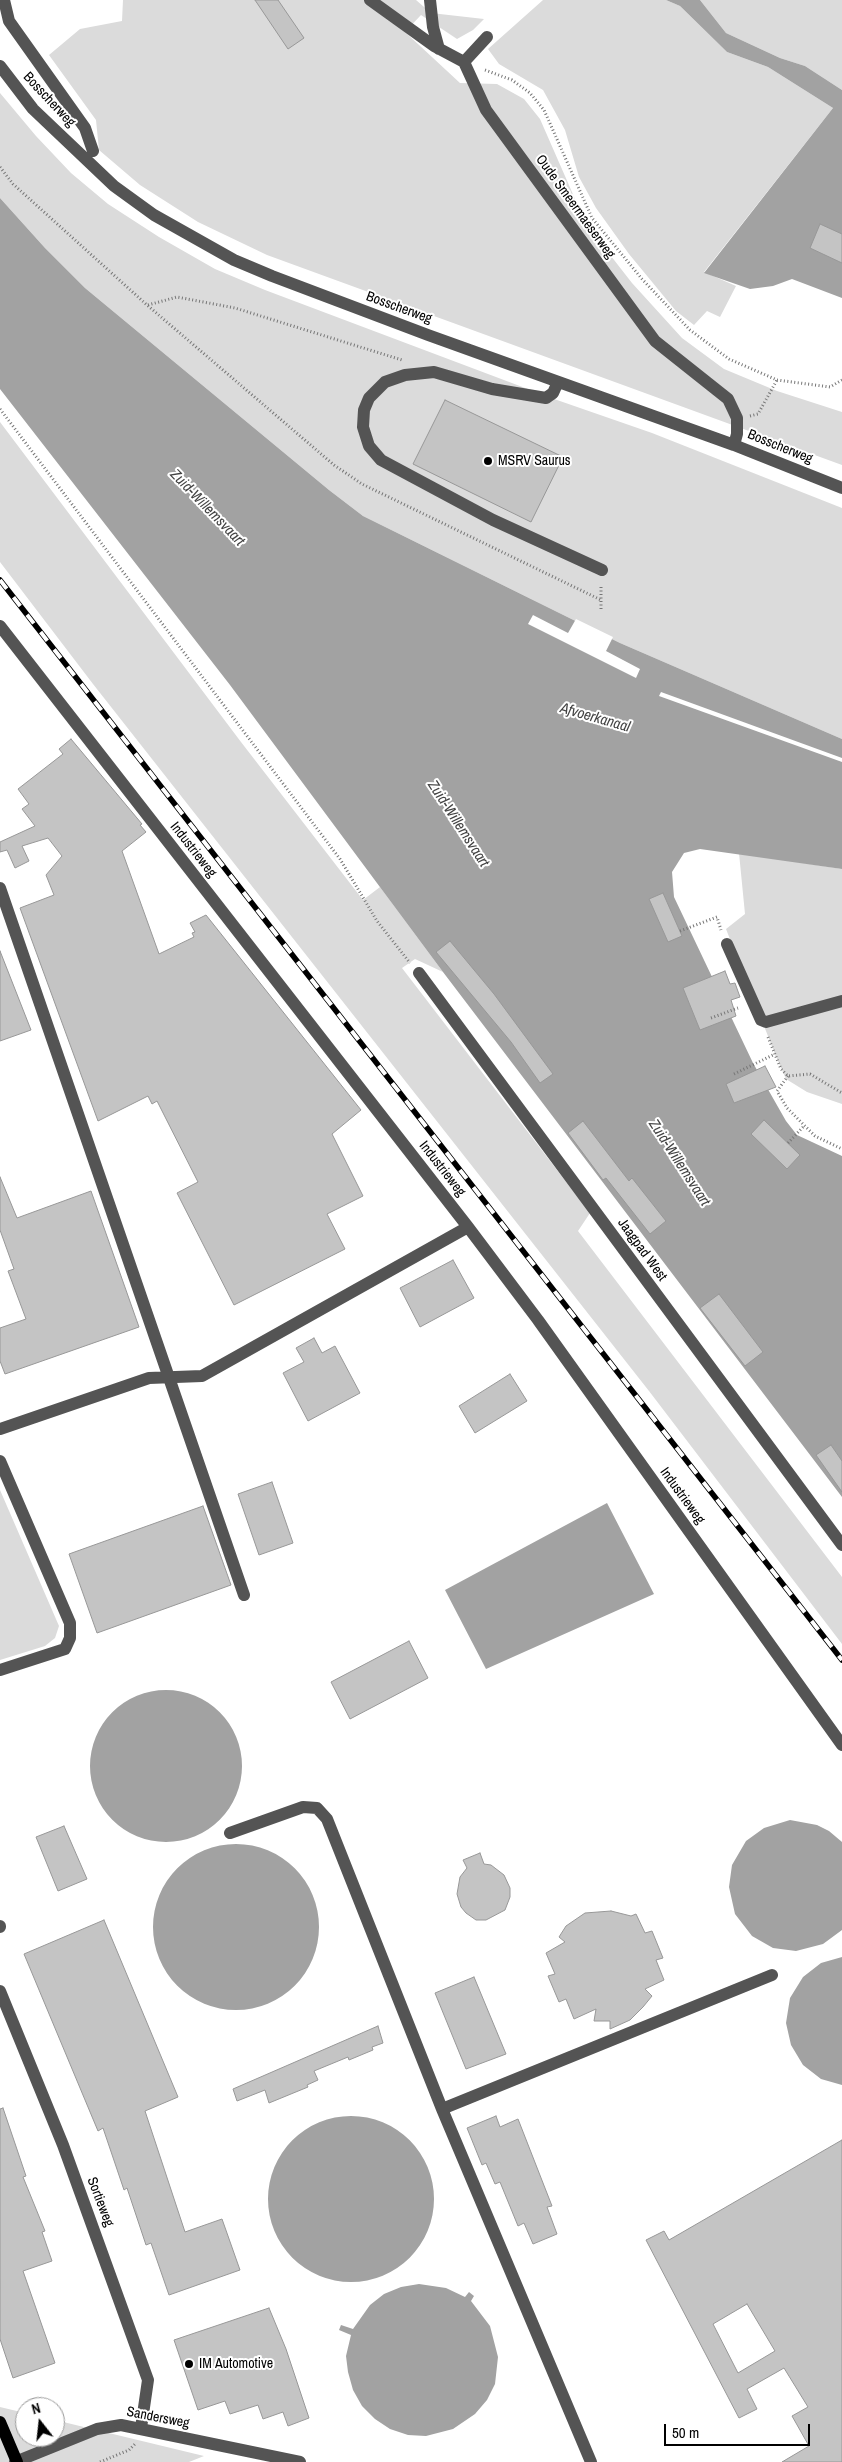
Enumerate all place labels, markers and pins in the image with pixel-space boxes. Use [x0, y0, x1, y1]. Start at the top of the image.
place label: MSRV Saurus [498, 453, 571, 469]
marker: MSRV Saurus [482, 455, 494, 467]
place label: IM Automotive [199, 2356, 273, 2372]
marker: IM Automotive [183, 2358, 195, 2370]

